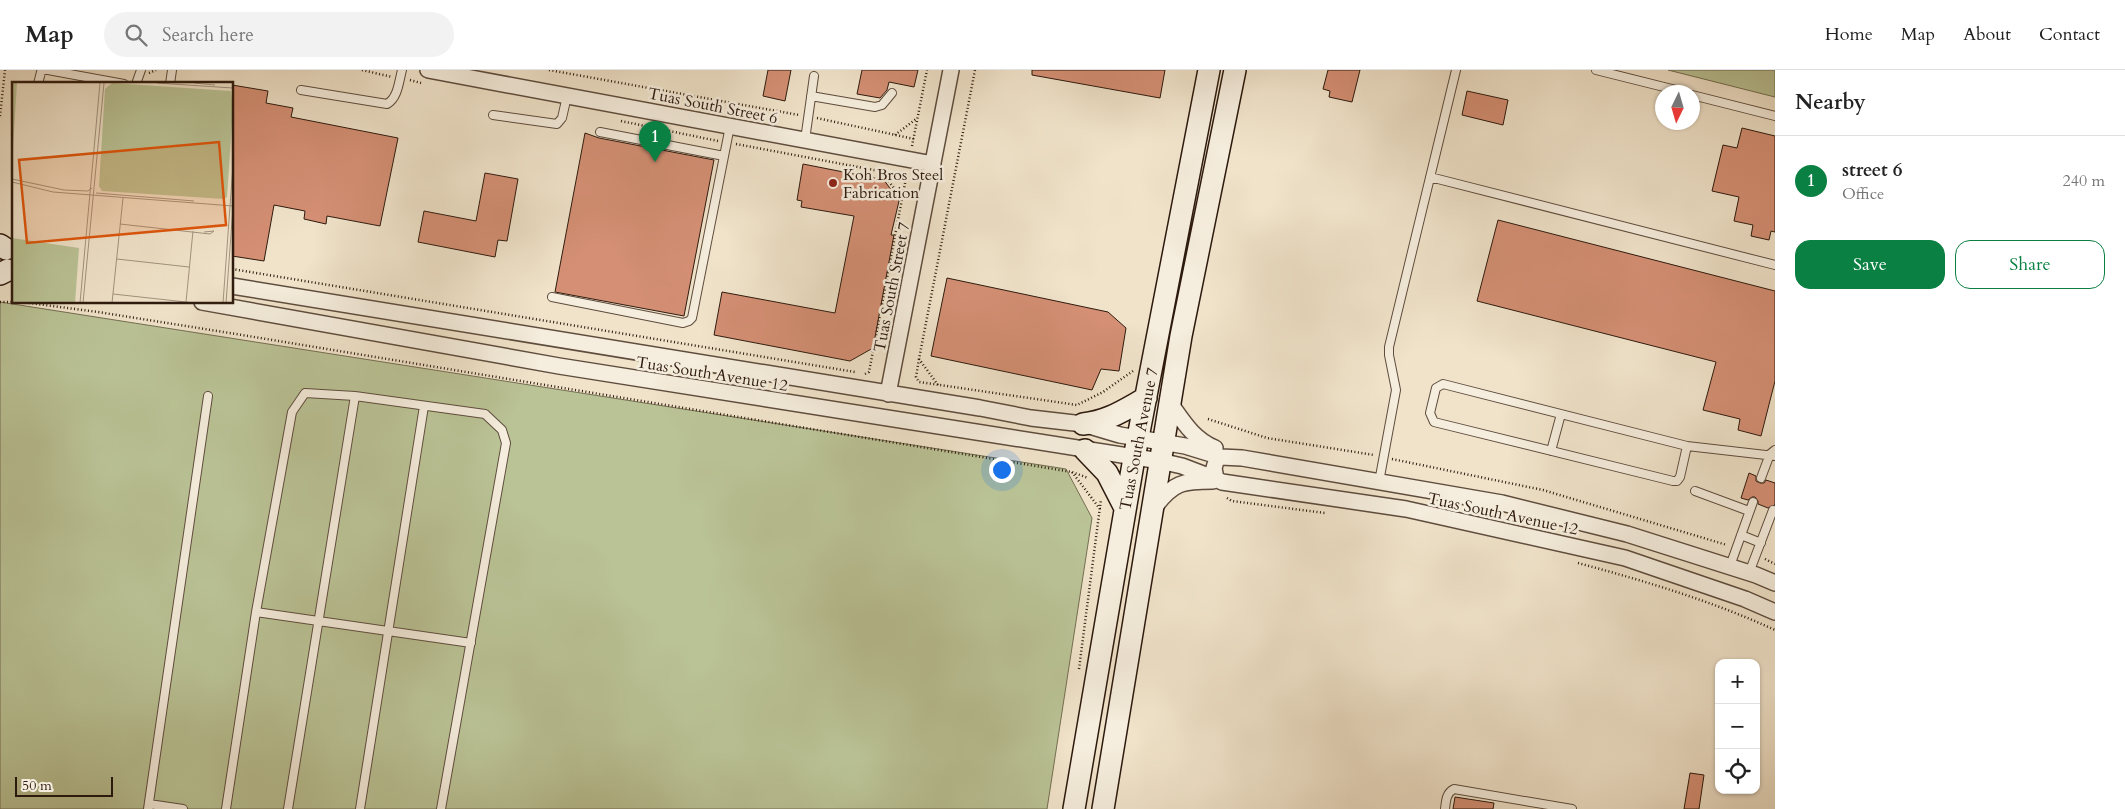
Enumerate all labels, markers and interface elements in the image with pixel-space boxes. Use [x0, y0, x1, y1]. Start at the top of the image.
search box [104, 12, 454, 57]
text: Map [25, 18, 74, 51]
icon: search [122, 21, 150, 49]
text: Search here [162, 22, 254, 48]
text: Home [1825, 22, 1873, 47]
text: Map [1901, 22, 1935, 47]
text: About [1963, 22, 2011, 47]
text: Contact [2039, 22, 2100, 47]
inset map [12, 82, 234, 304]
street label: Tuas South Street 6 [646, 83, 780, 129]
north arrow [1655, 85, 1700, 130]
text: Nearby [1795, 88, 1866, 117]
pin: 1 [639, 121, 671, 162]
text: street 6 [1842, 157, 1903, 183]
place label: Koh Bros Steel Fabrication [843, 164, 943, 204]
text: 1 [1807, 170, 1815, 192]
text: 240 m [2063, 170, 2105, 192]
marker: Koh Bros Steel Fabrication [827, 177, 839, 189]
text: Office [1842, 183, 1884, 205]
street label: Tuas South Street 7 [869, 220, 915, 354]
button: Save [1795, 240, 1945, 289]
button: Share [1955, 240, 2105, 289]
street label: Tuas South Avenue 12 [634, 351, 789, 397]
street label: Tuas South Avenue 7 [1114, 366, 1164, 512]
your location [989, 457, 1015, 483]
street label: Tuas South Avenue 12 [1426, 487, 1580, 541]
map controls [1715, 659, 1760, 794]
button: + [1715, 659, 1760, 704]
button: − [1715, 704, 1760, 749]
button: locate [1715, 749, 1760, 794]
scale bar [15, 774, 112, 797]
text: 50 m [22, 776, 52, 795]

